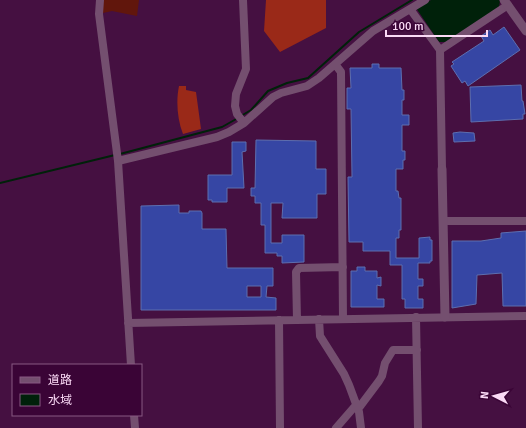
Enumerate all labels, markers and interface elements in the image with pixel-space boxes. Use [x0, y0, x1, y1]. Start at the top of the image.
scale bar [386, 12, 487, 38]
text: 100 m [392, 19, 424, 34]
legend [12, 364, 142, 416]
text: 道路 [48, 373, 72, 388]
north arrow [474, 376, 514, 416]
text: N [478, 391, 491, 399]
text: 水域 [48, 393, 72, 408]

